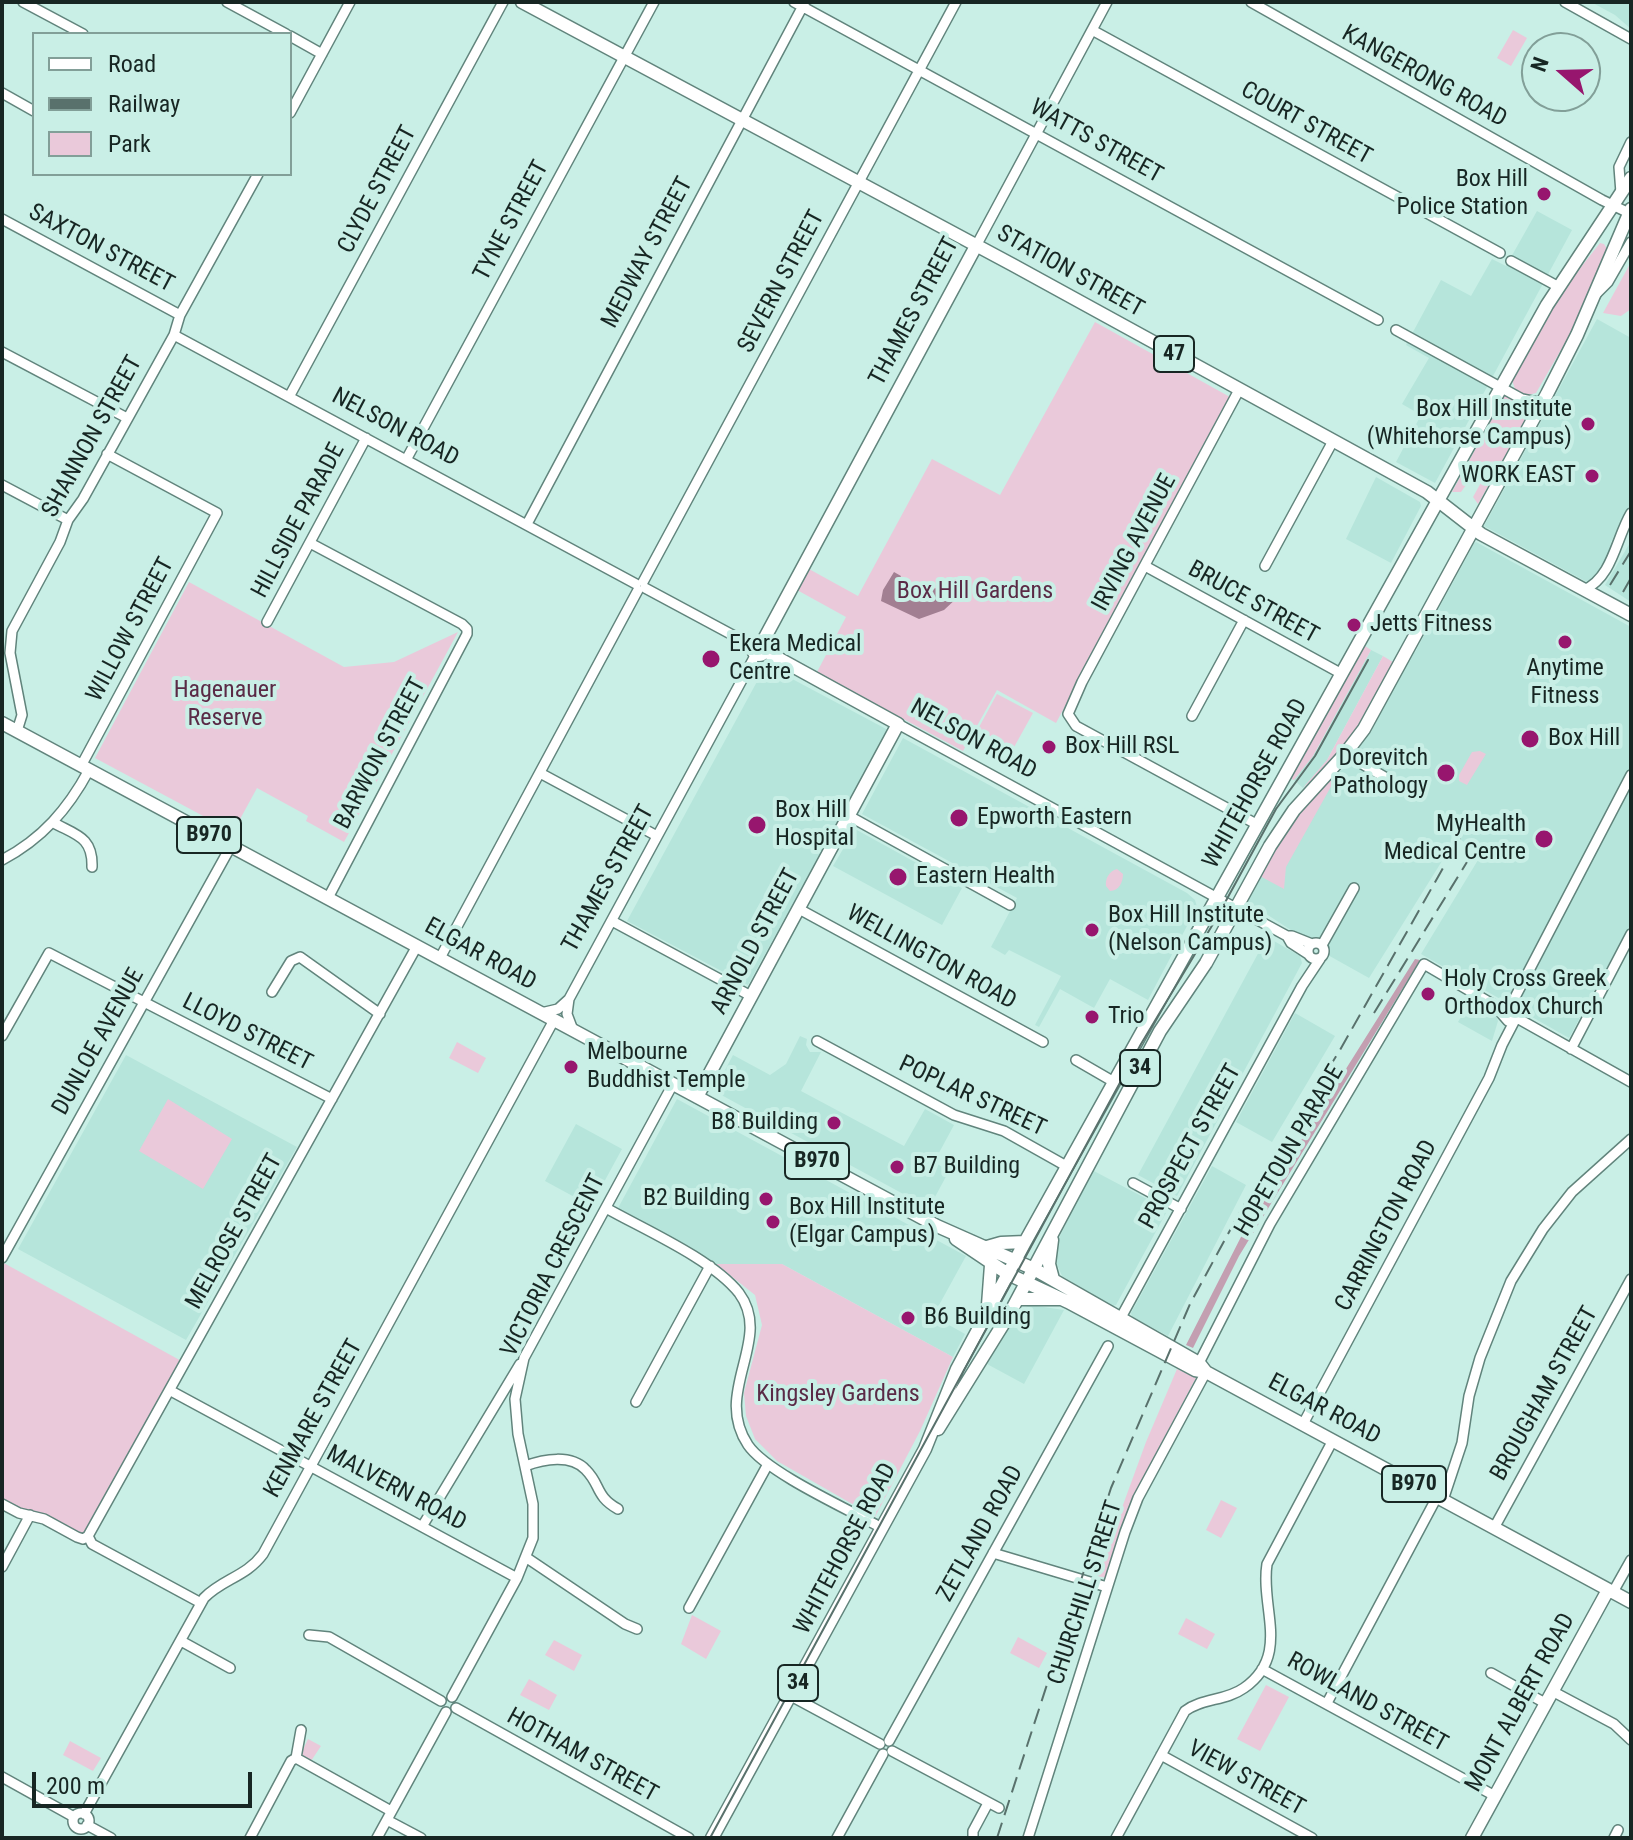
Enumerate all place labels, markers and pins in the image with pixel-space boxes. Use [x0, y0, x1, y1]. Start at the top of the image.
place label: Box Hill Police Station [1397, 166, 1528, 222]
marker: Box Hill Police Station [1535, 185, 1553, 203]
place label: Box Hill Institute (Whitehorse Campus) [1367, 396, 1572, 452]
marker: Box Hill Institute (Whitehorse Campus) [1579, 415, 1597, 433]
place label: WORK EAST [1461, 462, 1576, 490]
marker: WORK EAST [1583, 467, 1601, 485]
place label: Jetts Fitness [1370, 611, 1492, 639]
marker: Jetts Fitness [1345, 616, 1363, 634]
place label: Ekera Medical Centre [729, 631, 861, 687]
marker: Anytime Fitness [1556, 633, 1574, 651]
marker: Ekera Medical Centre [700, 648, 722, 670]
place label: Anytime Fitness [1526, 655, 1604, 711]
place label: Box Hill [1548, 725, 1620, 753]
marker: Box Hill [1519, 728, 1541, 750]
place label: Box Hill RSL [1065, 733, 1179, 761]
marker: Box Hill RSL [1040, 738, 1058, 756]
place label: Dorevitch Pathology [1333, 745, 1428, 801]
marker: Dorevitch Pathology [1435, 762, 1457, 784]
place label: Box Hill Hospital [775, 797, 854, 853]
place label: Epworth Eastern [977, 804, 1132, 832]
marker: Epworth Eastern [948, 807, 970, 829]
place label: MyHealth Medical Centre [1384, 811, 1526, 867]
marker: Box Hill Hospital [746, 814, 768, 836]
marker: MyHealth Medical Centre [1533, 828, 1555, 850]
place label: Eastern Health [916, 863, 1055, 891]
marker: Eastern Health [887, 866, 909, 888]
place label: Box Hill Institute (Nelson Campus) [1108, 902, 1272, 958]
marker: Box Hill Institute (Nelson Campus) [1083, 921, 1101, 939]
place label: Holy Cross Greek Orthodox Church [1444, 966, 1607, 1022]
marker: Holy Cross Greek Orthodox Church [1419, 985, 1437, 1003]
place label: Trio [1108, 1003, 1144, 1031]
marker: Trio [1083, 1008, 1101, 1026]
place label: Melbourne Buddhist Temple [587, 1039, 745, 1095]
marker: Melbourne Buddhist Temple [562, 1058, 580, 1076]
place label: B8 Building [711, 1109, 818, 1137]
marker: B8 Building [825, 1114, 843, 1132]
place label: B7 Building [913, 1153, 1020, 1181]
marker: B7 Building [888, 1158, 906, 1176]
place label: B2 Building [643, 1185, 750, 1213]
marker: B2 Building [757, 1190, 775, 1208]
place label: Box Hill Institute (Elgar Campus) [789, 1194, 945, 1250]
marker: Box Hill Institute (Elgar Campus) [764, 1213, 782, 1231]
place label: B6 Building [924, 1304, 1031, 1332]
marker: B6 Building [899, 1309, 917, 1327]

